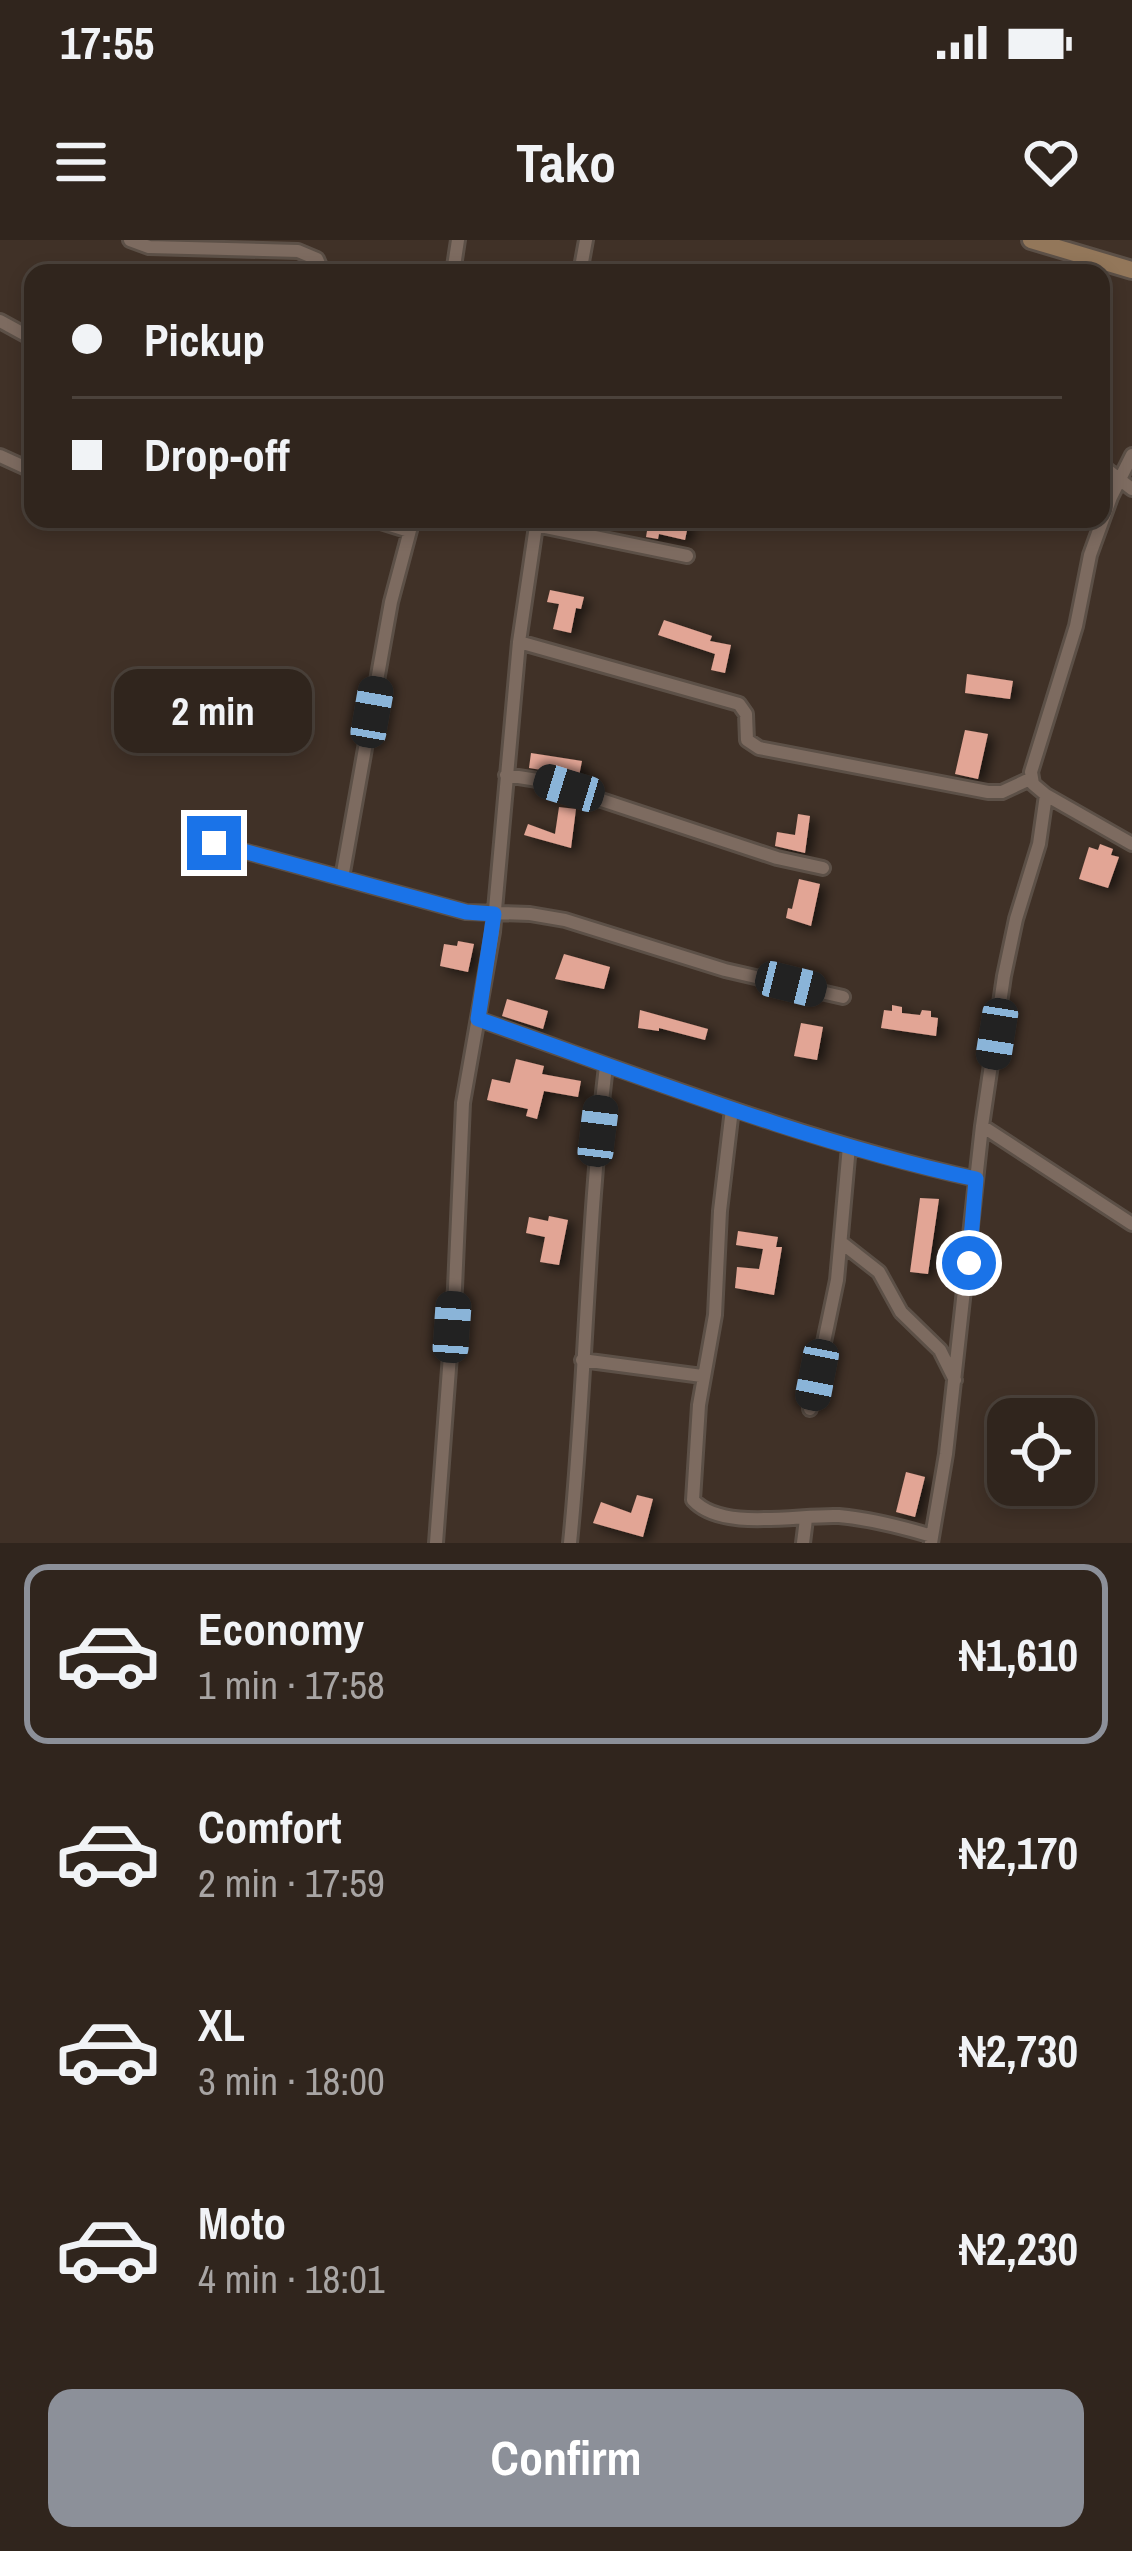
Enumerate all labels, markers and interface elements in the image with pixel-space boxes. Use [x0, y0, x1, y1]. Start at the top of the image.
text: 17:55 [60, 12, 154, 73]
text: Tako [516, 126, 616, 199]
icon: menu [48, 129, 114, 195]
icon: heart [1018, 129, 1084, 195]
text: Pickup [144, 309, 265, 370]
text: Drop-off [144, 424, 290, 485]
callout: 2 min [115, 669, 313, 753]
car [348, 673, 396, 751]
text: 2 min [171, 685, 255, 737]
car [529, 760, 609, 816]
route end [187, 816, 241, 870]
car [752, 958, 830, 1010]
car [974, 996, 1020, 1072]
car [576, 1093, 620, 1169]
route start [942, 1236, 996, 1290]
car [432, 1290, 472, 1364]
car [792, 1336, 842, 1414]
map controls [987, 1398, 1095, 1506]
button: locate [987, 1398, 1095, 1506]
text: Economy [198, 1598, 364, 1659]
icon: car [54, 1600, 162, 1708]
text: ₦1,610 [959, 1624, 1078, 1685]
text: 1 min · 17:58 [198, 1659, 385, 1711]
text: Comfort [198, 1796, 341, 1857]
icon: car [54, 1798, 162, 1906]
text: ₦2,170 [959, 1822, 1078, 1883]
text: 2 min · 17:59 [198, 1857, 385, 1909]
text: XL [198, 1994, 245, 2055]
icon: car [54, 1996, 162, 2104]
text: ₦2,730 [959, 2020, 1078, 2081]
text: 3 min · 18:00 [198, 2055, 385, 2107]
text: Moto [198, 2192, 286, 2253]
icon: car [54, 2194, 162, 2302]
text: ₦2,230 [959, 2218, 1078, 2279]
text: 4 min · 18:01 [198, 2253, 385, 2305]
button: Confirm [48, 2389, 1084, 2527]

